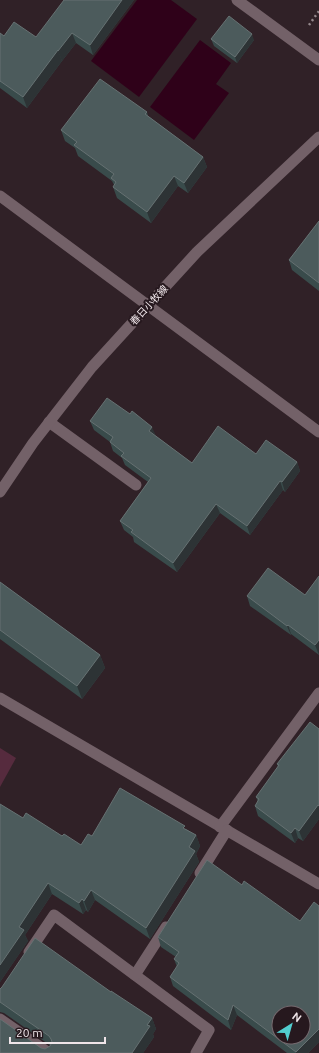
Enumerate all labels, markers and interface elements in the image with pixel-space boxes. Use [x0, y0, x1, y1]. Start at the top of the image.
street label: 春日小牧線 [128, 283, 170, 327]
north arrow [271, 1005, 311, 1045]
text: N [290, 1010, 304, 1024]
scale bar [10, 1019, 105, 1045]
text: 20 m [16, 1026, 43, 1039]

